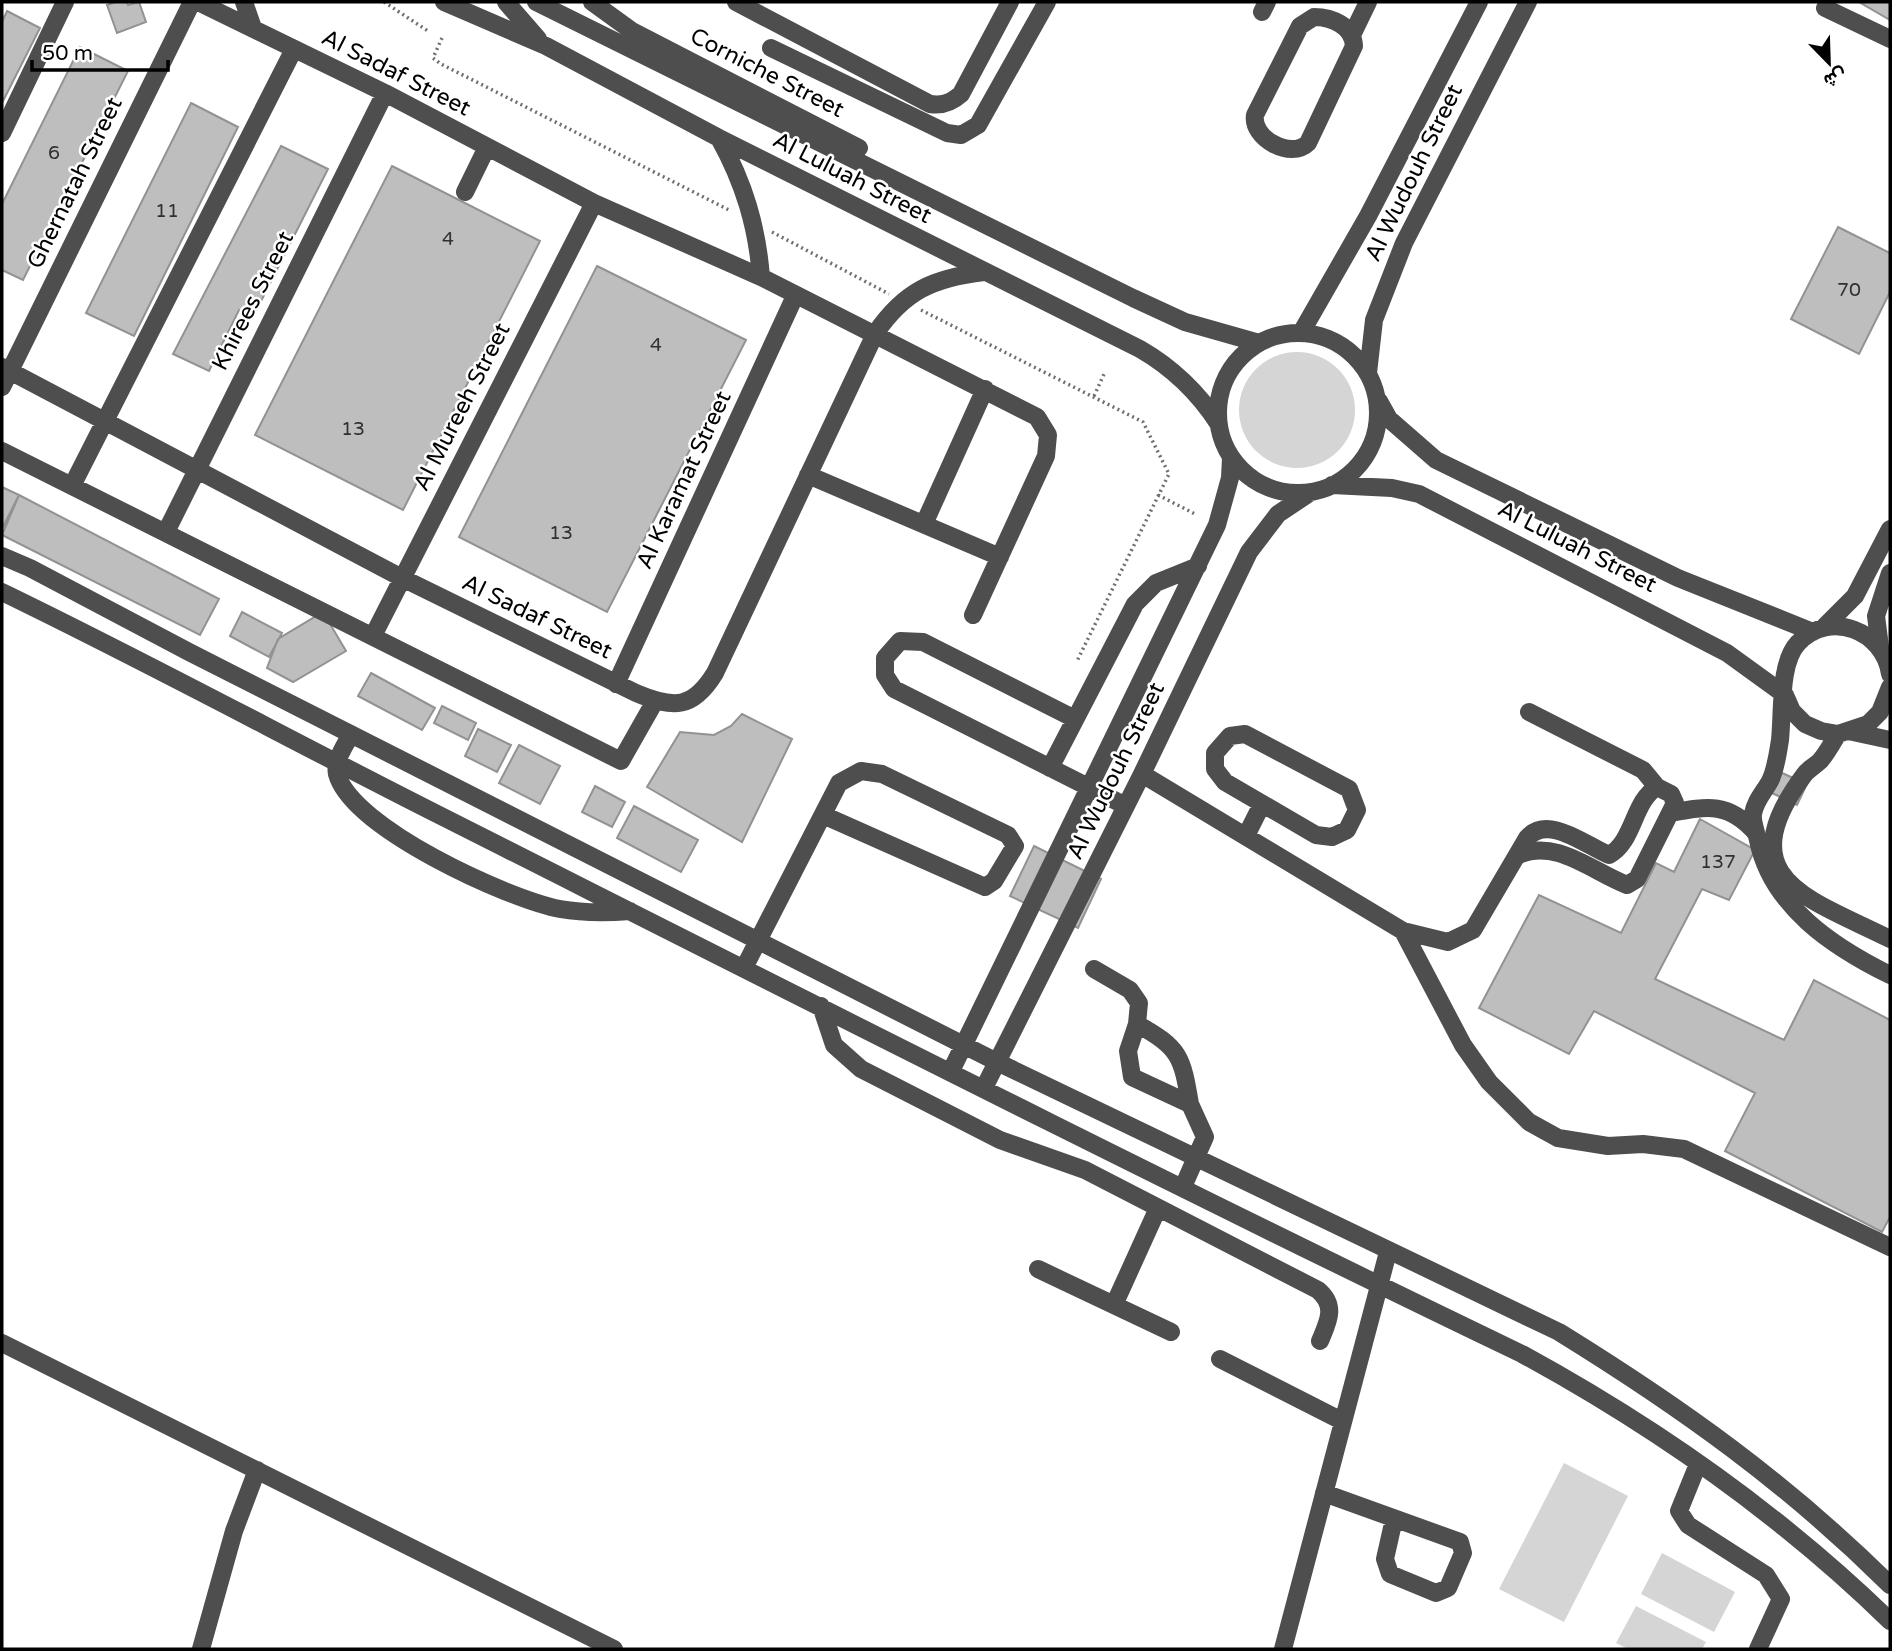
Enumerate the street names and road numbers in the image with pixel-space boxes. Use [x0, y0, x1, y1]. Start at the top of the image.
street label: Corniche Street [685, 22, 849, 124]
street label: Al Sadaf Street [317, 23, 475, 123]
street label: Al Wudouh Street [1359, 80, 1469, 266]
street label: Ghernatah Street [21, 92, 129, 273]
street label: Al Luluah Street [768, 126, 936, 230]
street label: Khirees Street [206, 227, 300, 375]
street label: Al Mureeh Street [408, 318, 517, 496]
street label: Al Karamat Street [631, 386, 738, 573]
street label: Al Luluah Street [1493, 495, 1661, 599]
street label: Al Sadaf Street [457, 569, 617, 666]
street label: Al Wudouh Street [1061, 678, 1171, 864]

